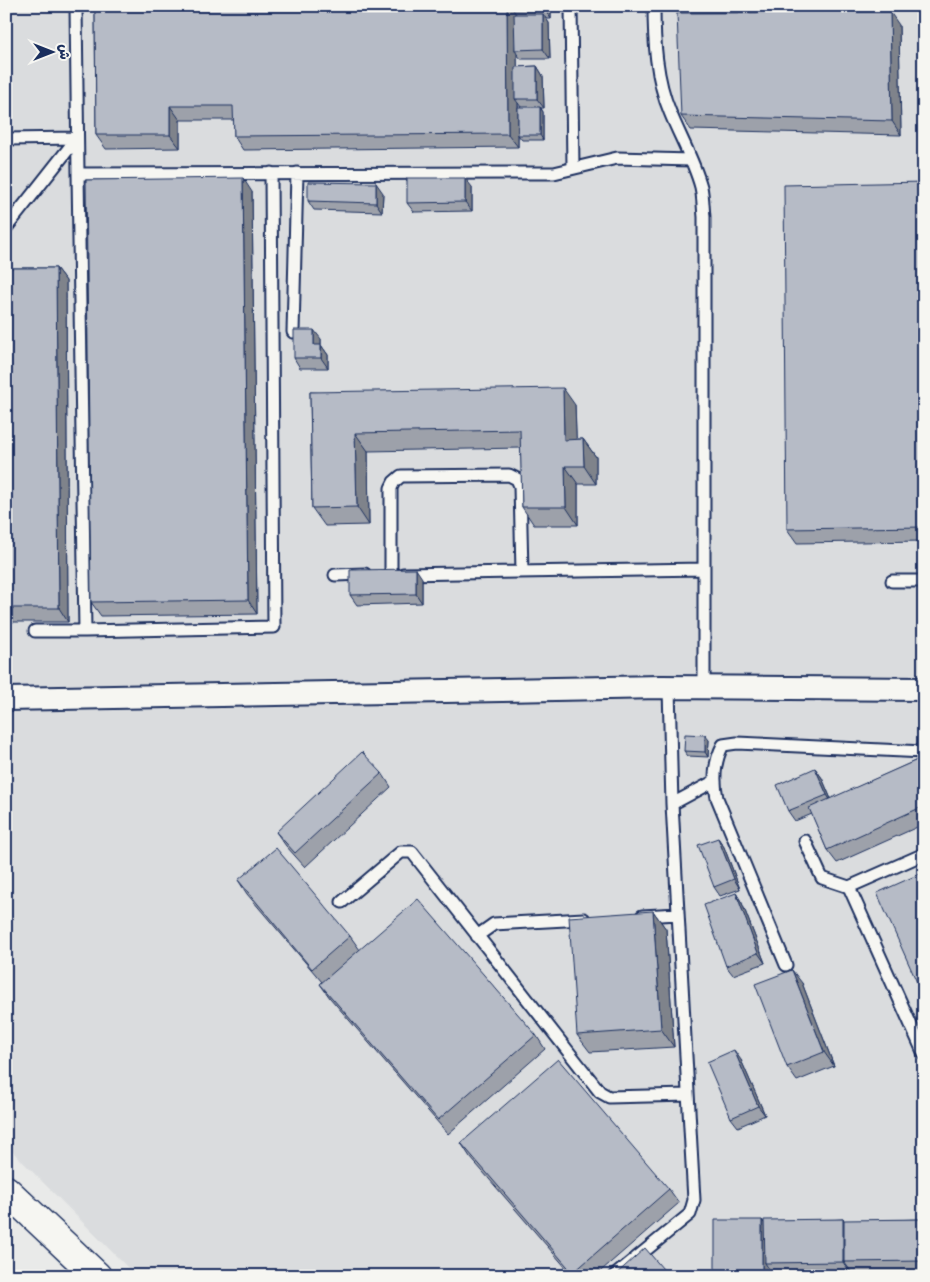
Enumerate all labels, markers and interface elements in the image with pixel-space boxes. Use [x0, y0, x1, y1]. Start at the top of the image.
north arrow [28, 28, 78, 78]
text: ش [53, 44, 75, 60]

